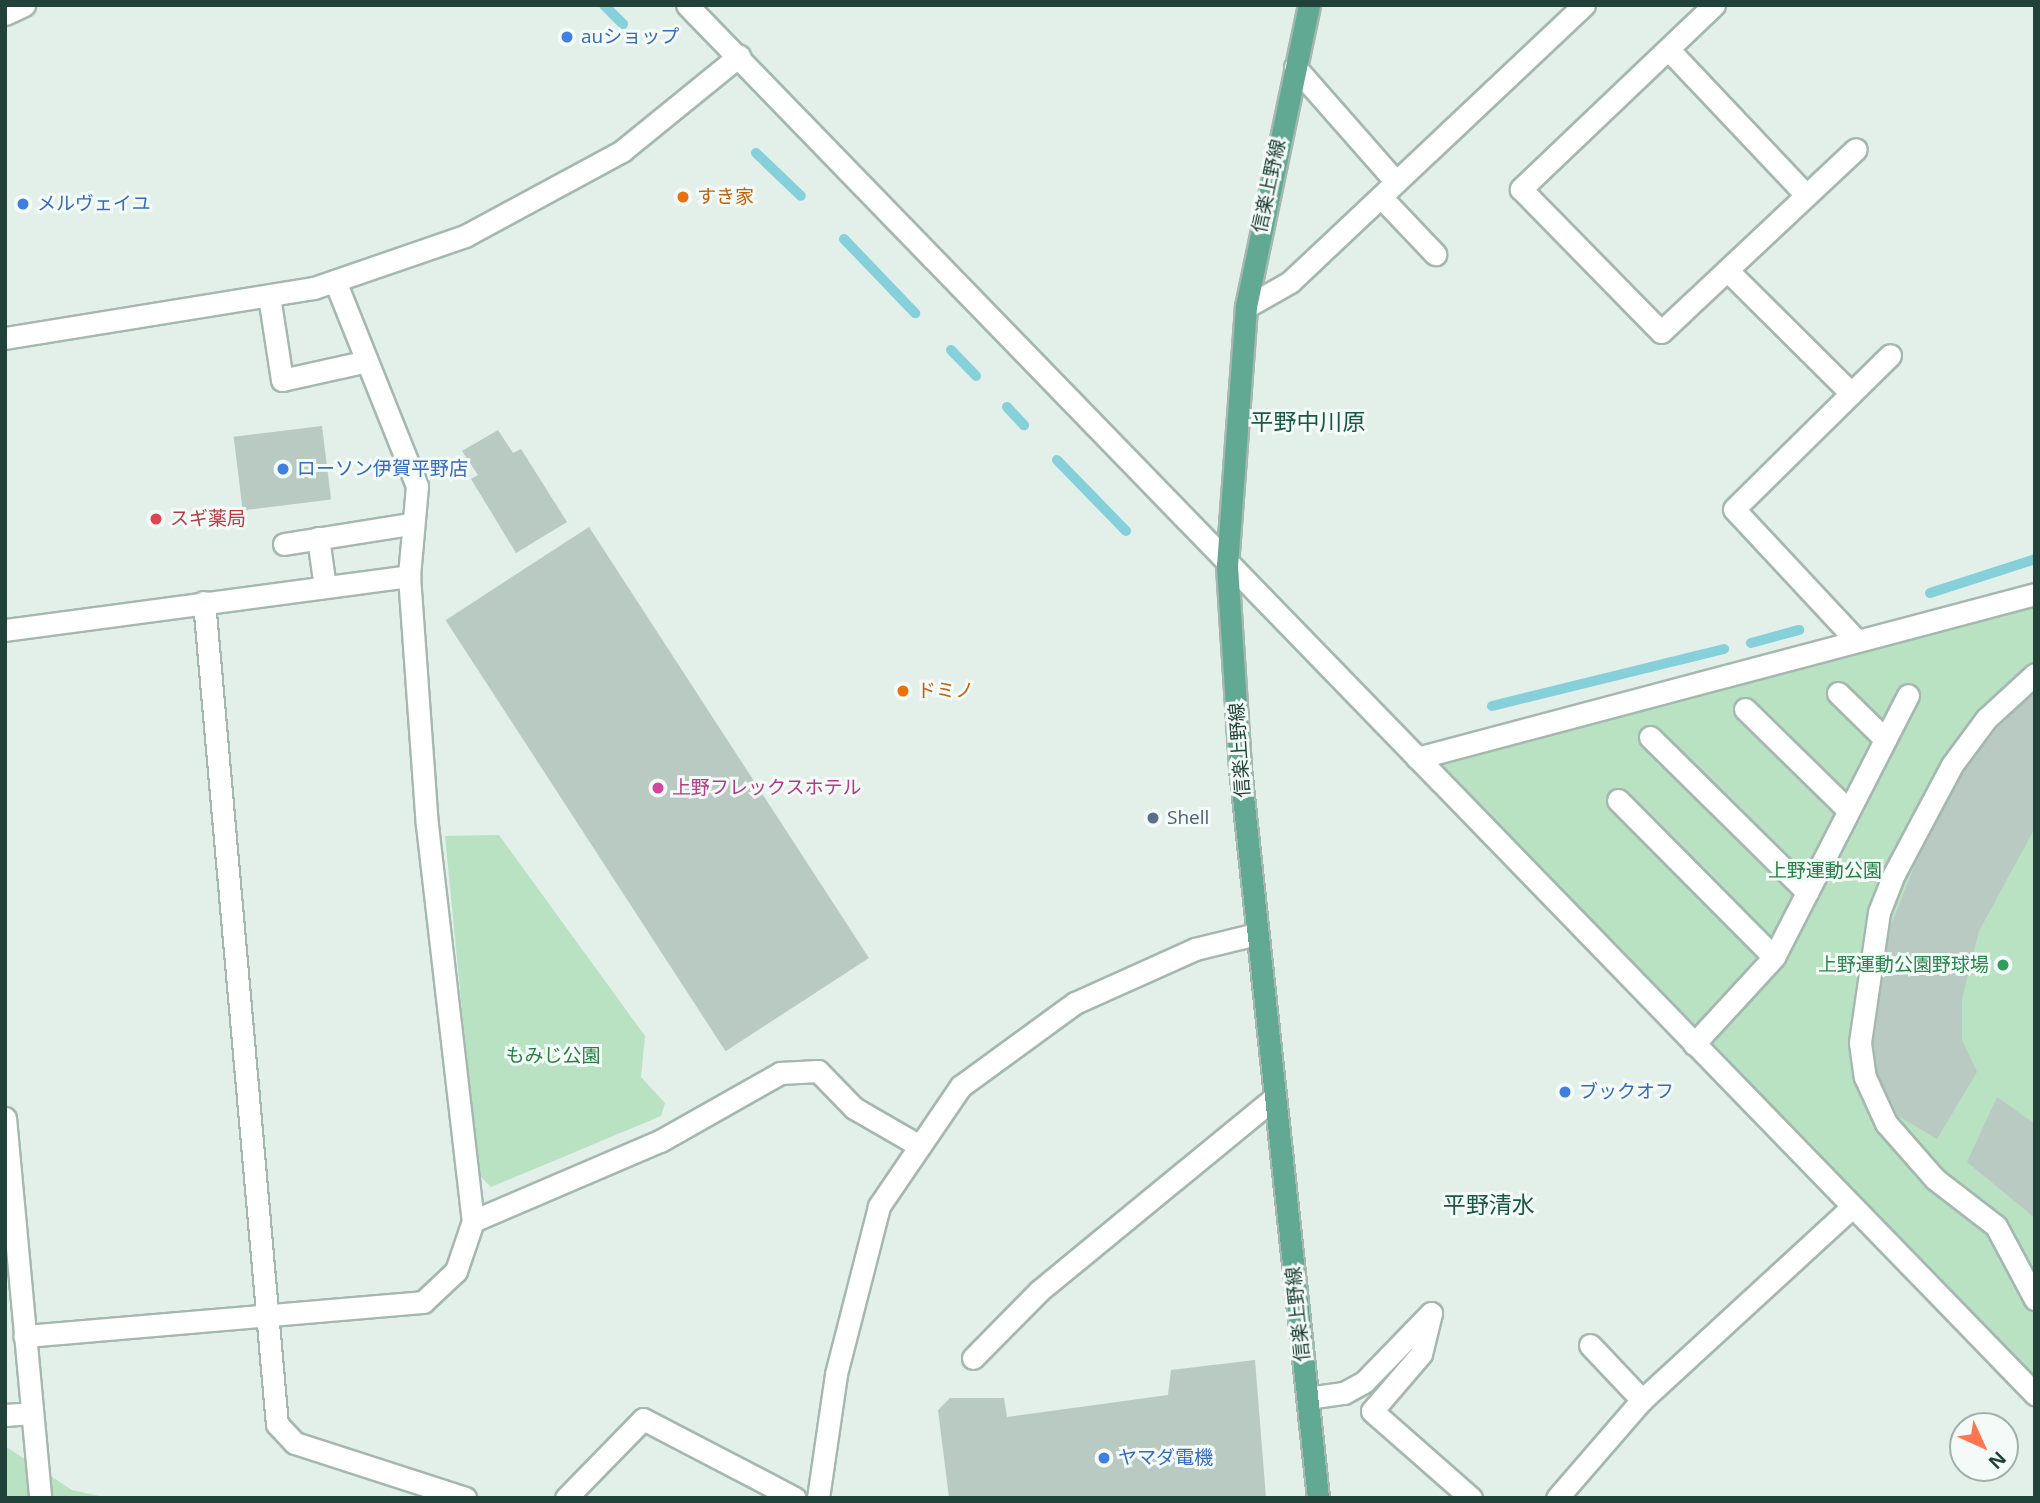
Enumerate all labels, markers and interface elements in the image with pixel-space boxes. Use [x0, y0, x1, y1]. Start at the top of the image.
place label: auショップ [581, 26, 679, 48]
marker: auショップ [559, 29, 575, 45]
street label: 信楽上野線 [1248, 137, 1290, 235]
place label: すき家 [697, 186, 754, 208]
marker: すき家 [675, 189, 691, 205]
place label: メルヴェイユ [37, 193, 151, 215]
marker: メルヴェイユ [15, 196, 31, 212]
district label: 平野中川原 [1251, 407, 1365, 435]
place label: ローソン伊賀平野店 [297, 458, 468, 480]
marker: ローソン伊賀平野店 [275, 461, 291, 477]
place label: スギ薬局 [170, 508, 246, 530]
marker: スギ薬局 [148, 511, 164, 527]
place label: ドミノ [917, 680, 974, 702]
marker: ドミノ [895, 683, 911, 699]
street label: 信楽上野線 [1225, 702, 1255, 798]
place label: 上野フレックスホテル [672, 777, 862, 799]
marker: 上野フレックスホテル [650, 780, 666, 796]
place label: Shell [1167, 807, 1209, 829]
marker: Shell [1145, 810, 1161, 826]
park label: 上野運動公園 [1768, 860, 1882, 882]
place label: 上野運動公園野球場 [1818, 954, 1989, 976]
marker: 上野運動公園野球場 [1995, 957, 2011, 973]
park label: もみじ公園 [506, 1045, 600, 1067]
place label: ブックオフ [1579, 1081, 1674, 1103]
marker: ブックオフ [1557, 1084, 1573, 1100]
district label: 平野清水 [1443, 1190, 1535, 1218]
street label: 信楽上野線 [1282, 1266, 1314, 1362]
north arrow [1949, 1412, 2019, 1482]
text: N [1983, 1446, 2012, 1475]
place label: ヤマダ電機 [1118, 1447, 1213, 1469]
marker: ヤマダ電機 [1096, 1450, 1112, 1466]

